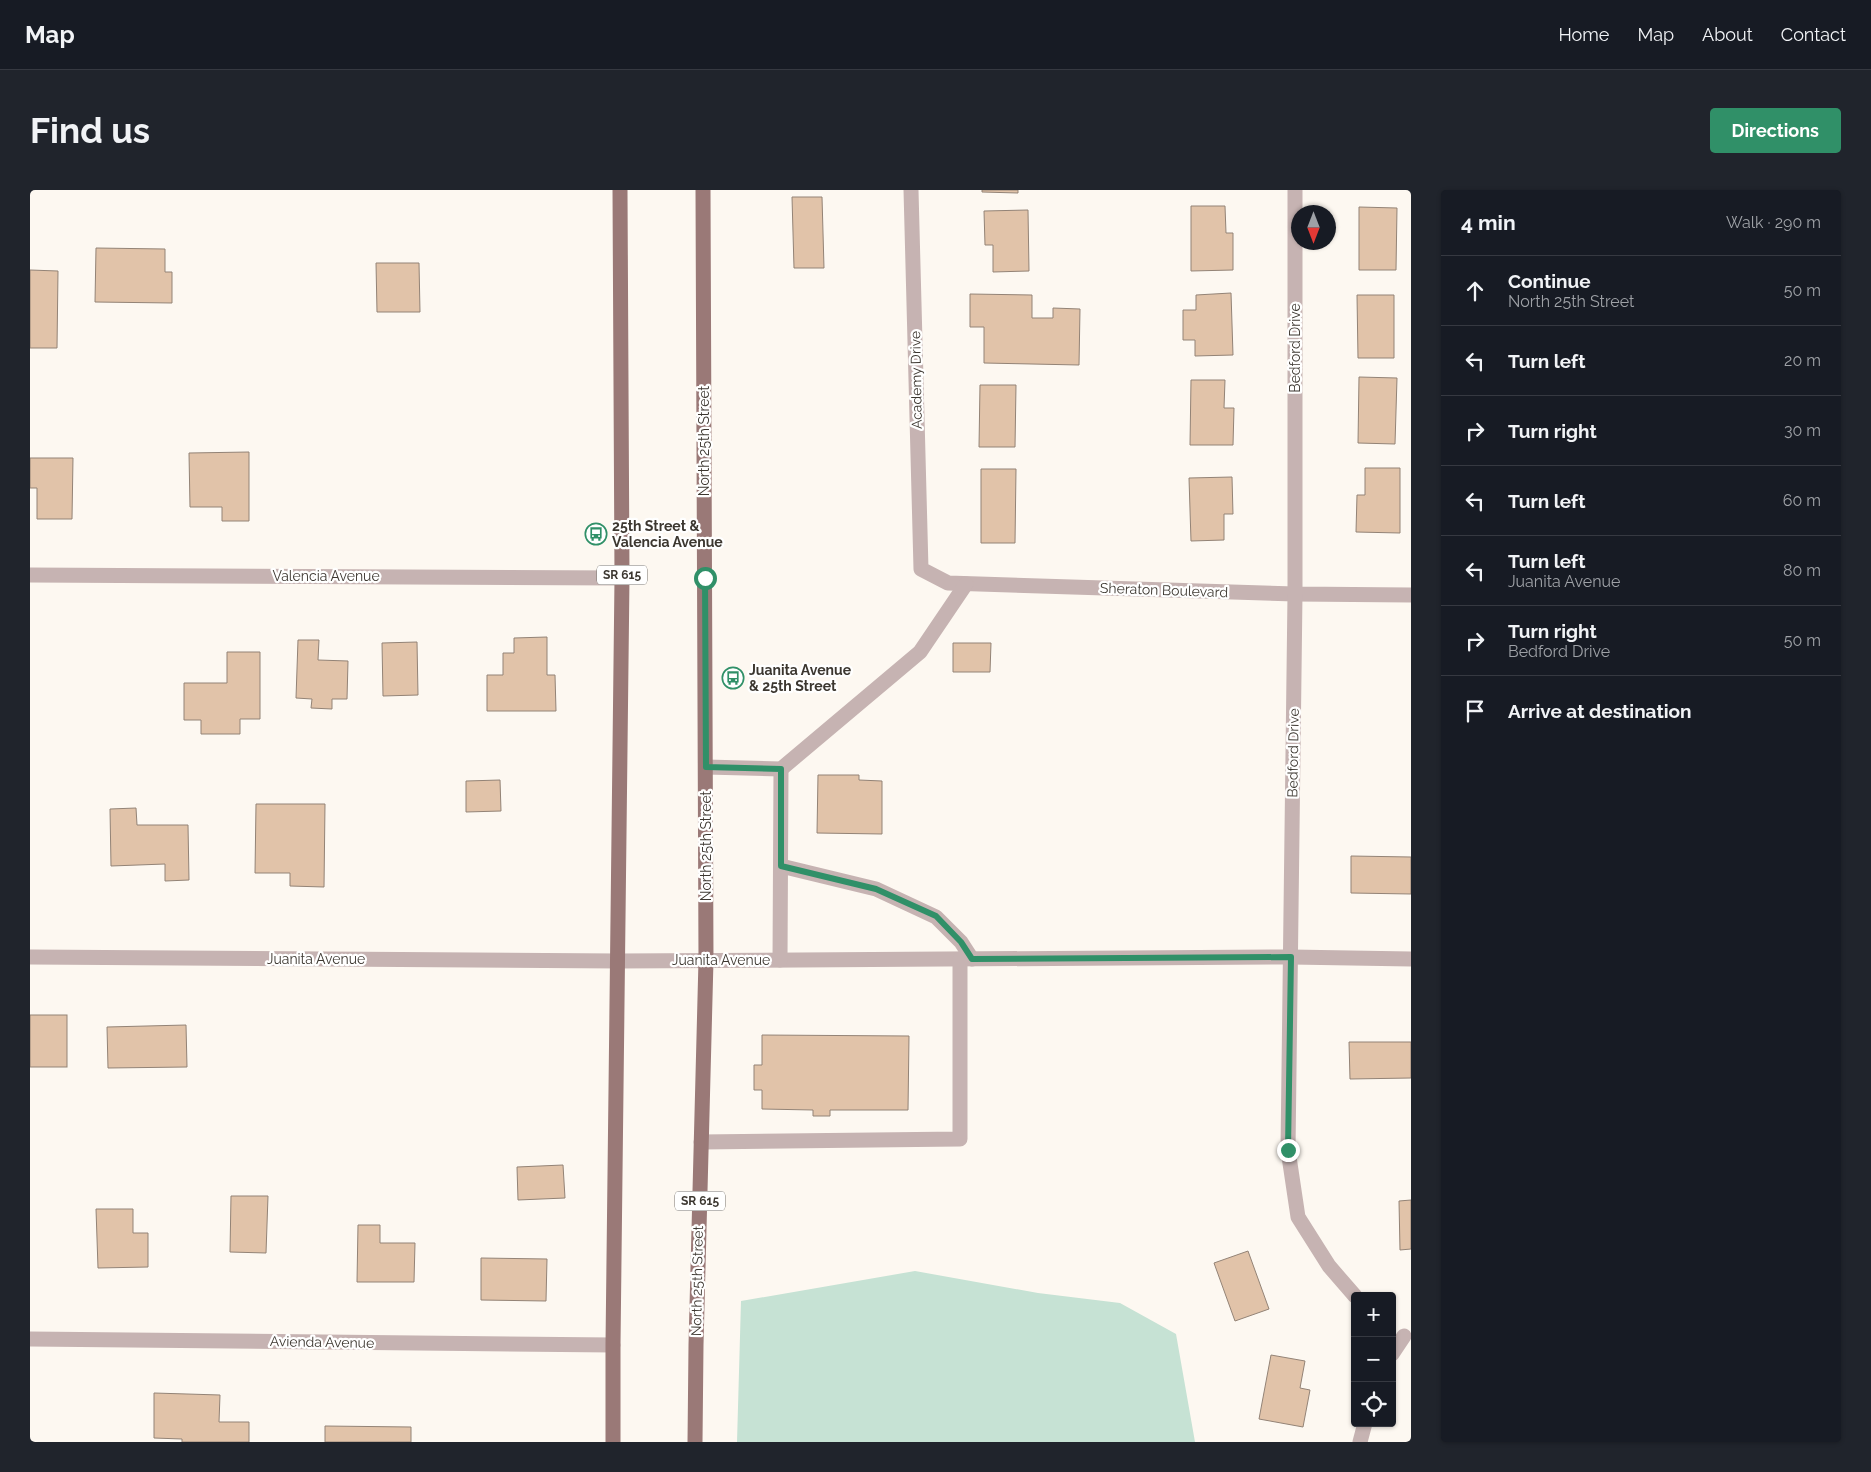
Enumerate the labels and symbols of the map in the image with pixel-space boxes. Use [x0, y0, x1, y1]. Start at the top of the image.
north arrow [1291, 205, 1336, 250]
street label: Bedford Drive [1287, 303, 1303, 393]
street label: Academy Drive [907, 331, 925, 429]
street label: North 25th Street [696, 385, 712, 496]
place label: 25th Street & Valencia Avenue [612, 518, 723, 550]
bus stop icon: 25th Street & Valencia Avenue [584, 522, 608, 546]
road number: SR 615 [597, 566, 647, 584]
route start [694, 567, 717, 590]
street label: Valencia Avenue [272, 568, 380, 584]
street label: Sheraton Boulevard [1100, 580, 1228, 600]
place label: Juanita Avenue & 25th Street [749, 662, 852, 694]
bus stop icon: Juanita Avenue & 25th Street [721, 666, 745, 690]
street label: Bedford Drive [1284, 708, 1302, 798]
street label: North 25th Street [698, 790, 714, 901]
street label: Juanita Avenue [267, 951, 365, 967]
street label: Juanita Avenue [672, 952, 770, 968]
route end [1277, 1139, 1300, 1162]
road number: SR 615 [675, 1191, 725, 1210]
street label: North 25th Street [688, 1225, 706, 1336]
street label: Avienda Avenue [270, 1333, 374, 1351]

